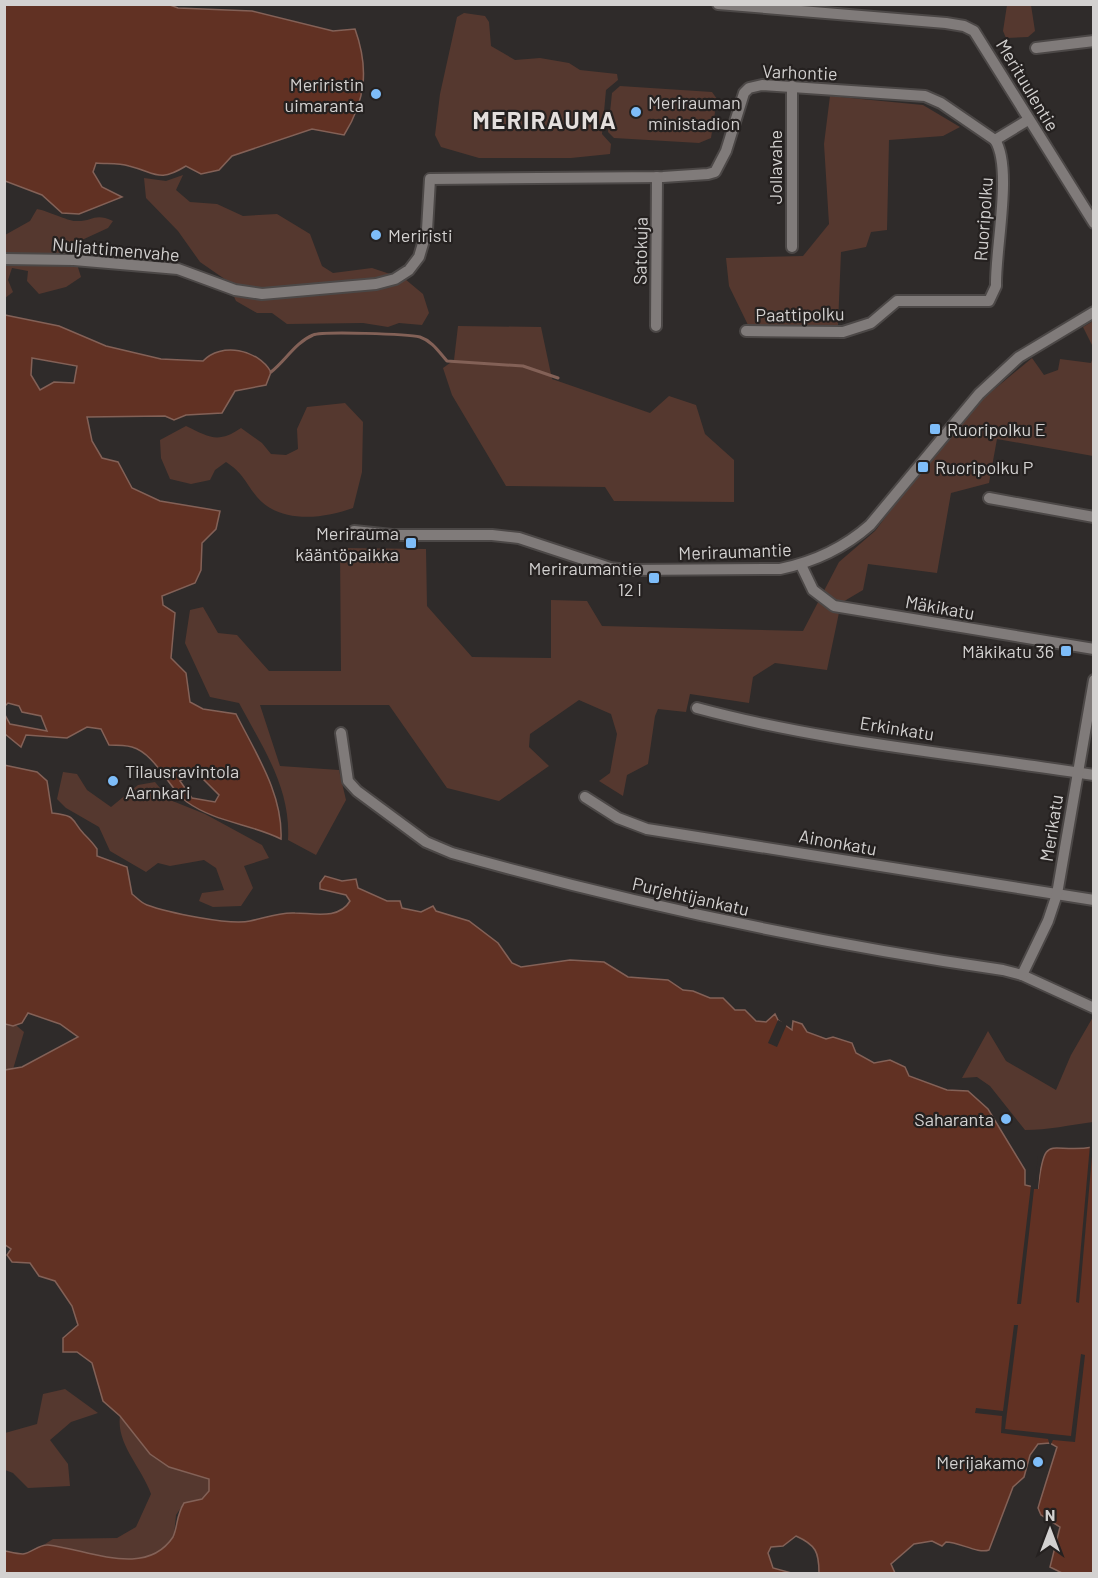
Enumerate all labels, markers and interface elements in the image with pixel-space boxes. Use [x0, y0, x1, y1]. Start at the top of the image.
street label: Merituulentie [992, 35, 1064, 135]
street label: Varhontie [762, 60, 838, 84]
place label: Meriristin uimaranta [285, 73, 364, 116]
marker: Meriristin uimaranta [369, 87, 383, 101]
place label: Merirauman ministadion [648, 91, 741, 134]
district label: MERIRAUMA [473, 105, 617, 134]
marker: Merirauman ministadion [629, 105, 643, 119]
street label: Jollavahe [764, 130, 786, 204]
street label: Ruoripolku [969, 176, 997, 262]
street label: Satokuja [628, 217, 652, 285]
place label: Meriristi [388, 224, 453, 246]
marker: Meriristi [369, 228, 383, 242]
street label: Nuljattimenvahe [51, 232, 181, 266]
street label: Paattipolku [755, 302, 845, 326]
place label: Ruoripolku E [947, 418, 1046, 440]
marker: Ruoripolku E [928, 422, 942, 436]
place label: Ruoripolku P [935, 456, 1033, 478]
marker: Ruoripolku P [916, 460, 930, 474]
place label: Merirauma kääntöpaikka [295, 522, 399, 565]
marker: Merirauma kääntöpaikka [404, 536, 418, 550]
street label: Meriraumantie [678, 538, 792, 564]
place label: Meriraumantie 12 I [529, 557, 642, 600]
marker: Meriraumantie 12 I [647, 571, 661, 585]
street label: Mäkikatu [904, 590, 976, 624]
place label: Mäkikatu 36 [962, 640, 1054, 662]
marker: Mäkikatu 36 [1059, 644, 1073, 658]
street label: Erkinkatu [858, 711, 936, 745]
place label: Tilausravintola Aarnkari [125, 760, 239, 803]
marker: Tilausravintola Aarnkari [106, 774, 120, 788]
street label: Merikatu [1035, 793, 1067, 863]
street label: Ainonkatu [797, 824, 879, 860]
street label: Purjehtijankatu [630, 872, 752, 920]
place label: Saharanta [914, 1108, 994, 1130]
marker: Saharanta [999, 1112, 1013, 1126]
place label: Merijakamo [936, 1451, 1026, 1473]
marker: Merijakamo [1031, 1455, 1045, 1469]
north arrow [1020, 1500, 1080, 1560]
text: N [1045, 1505, 1055, 1524]

